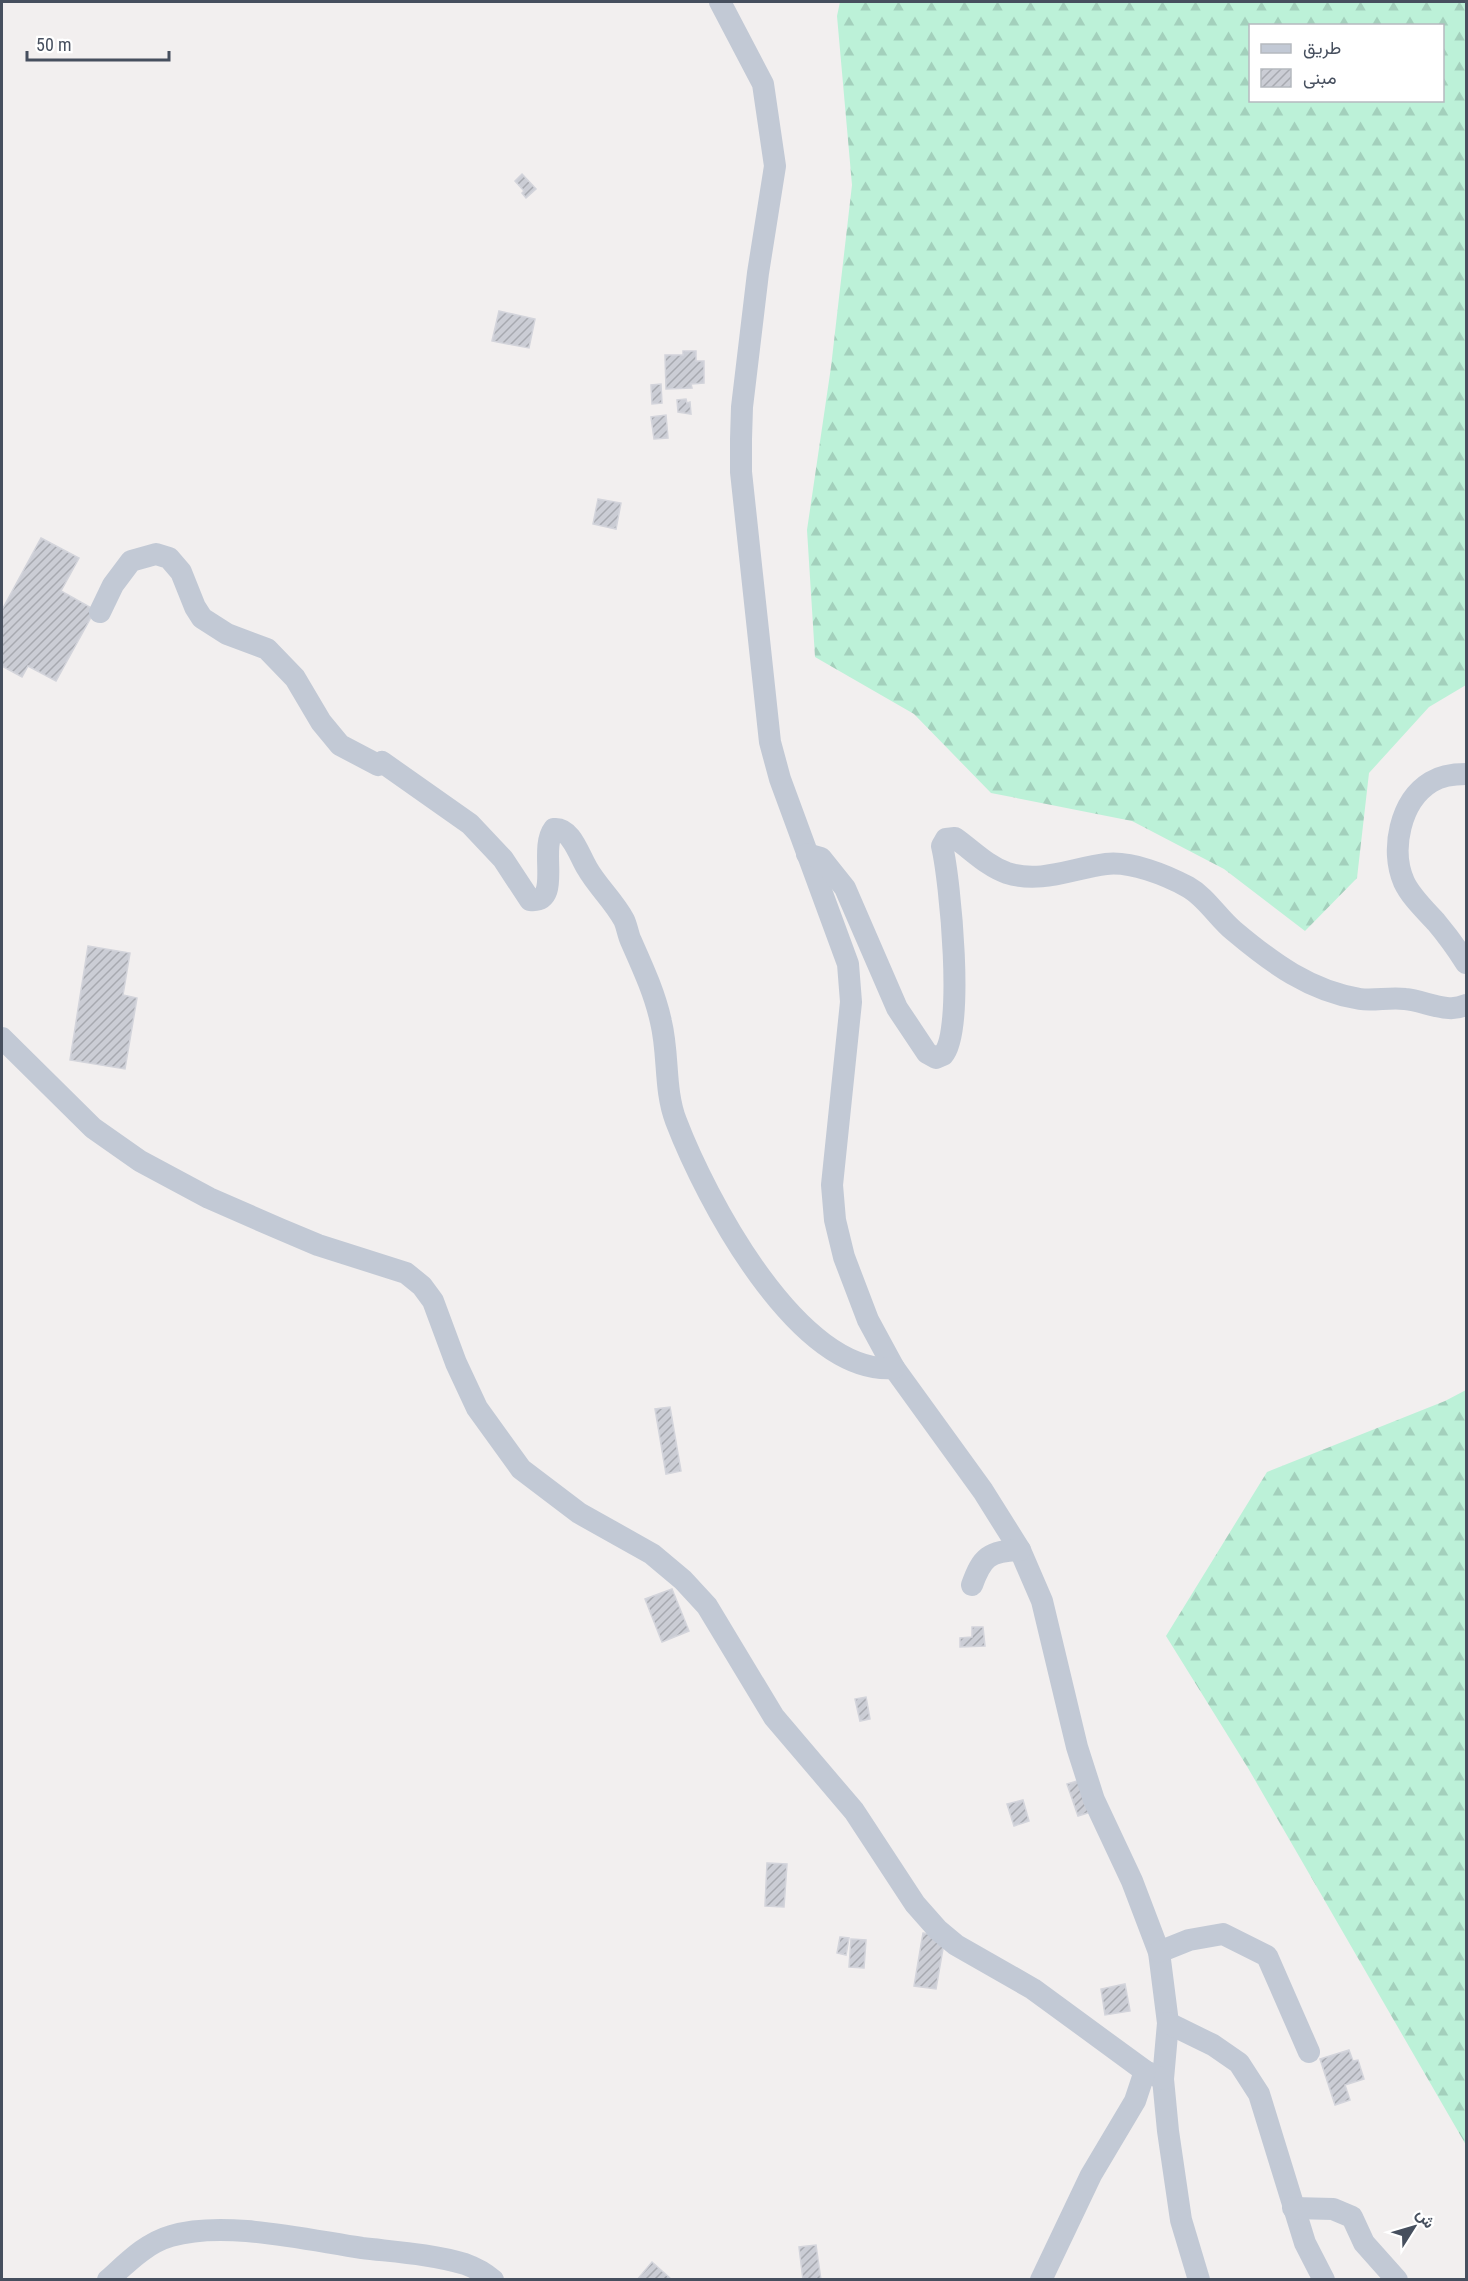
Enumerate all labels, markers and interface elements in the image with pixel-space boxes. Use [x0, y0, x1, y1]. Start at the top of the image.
scale bar [27, 24, 170, 62]
legend [1249, 24, 1444, 102]
text: 50 m [36, 34, 71, 55]
text: طريق [1303, 37, 1341, 59]
text: مبنى [1303, 67, 1337, 89]
north arrow [1384, 2197, 1444, 2257]
text: ش [1412, 2205, 1439, 2232]

